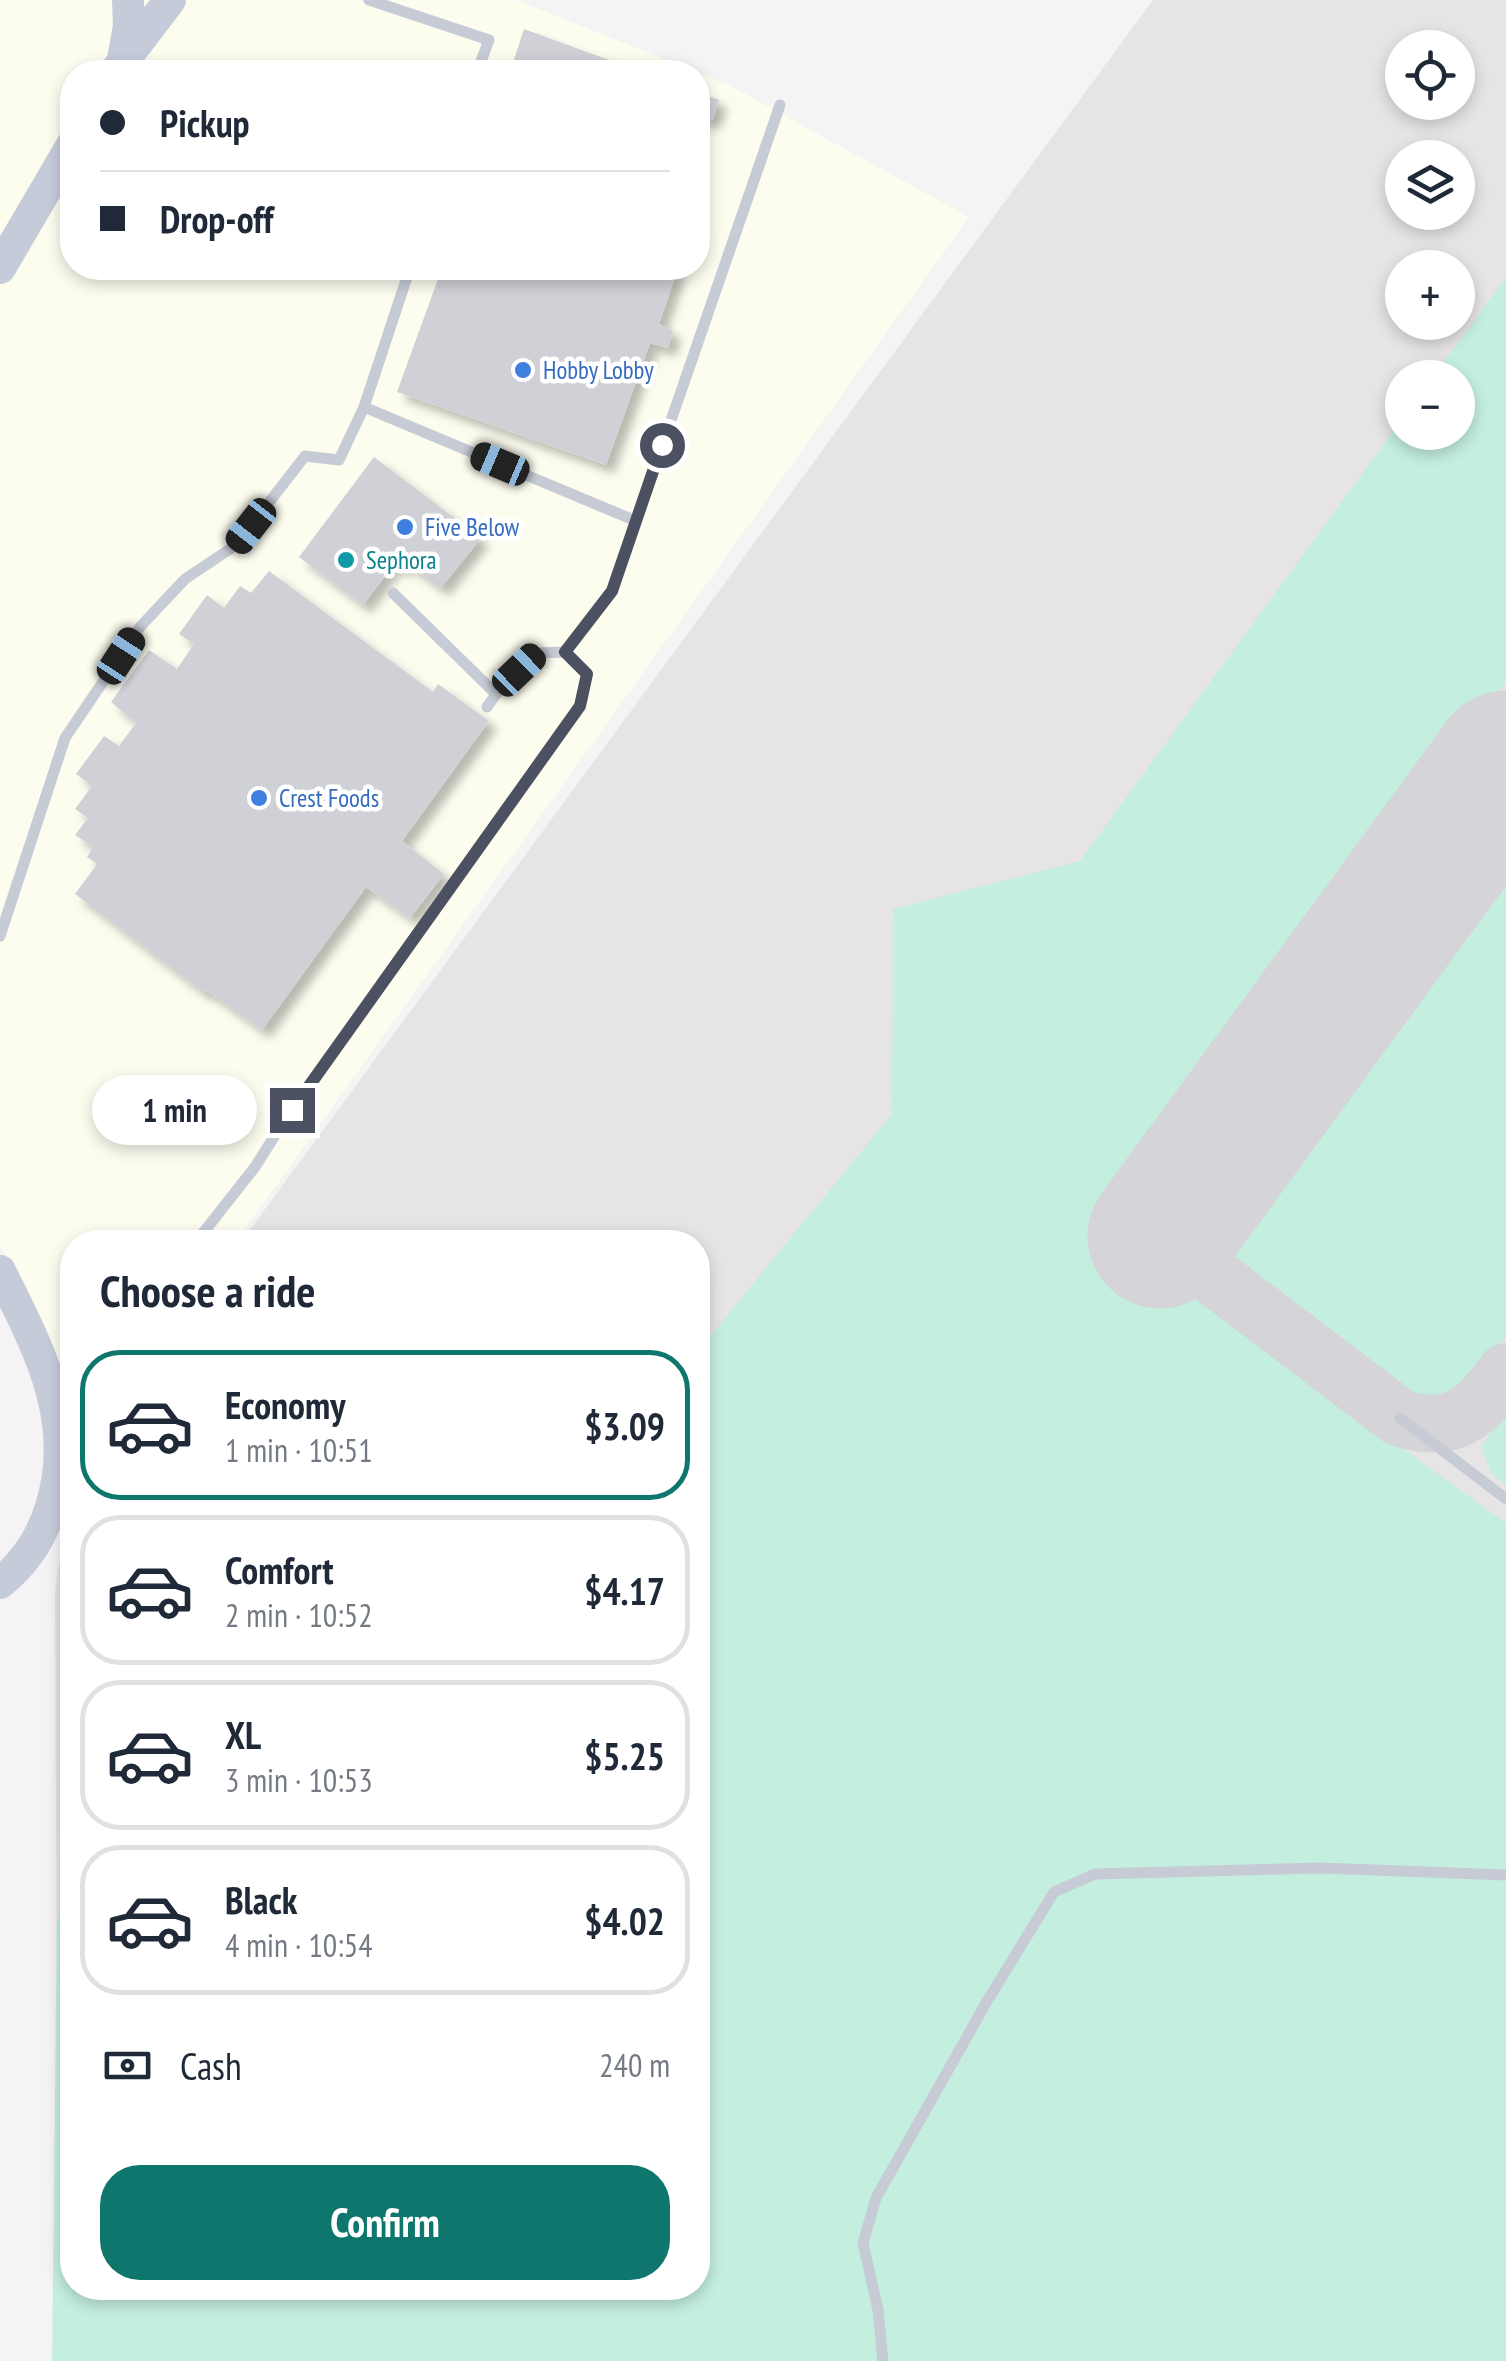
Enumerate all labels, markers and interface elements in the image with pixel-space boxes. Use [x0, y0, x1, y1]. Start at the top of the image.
map controls [1385, 30, 1475, 450]
button: locate [1385, 30, 1475, 120]
text: Pickup [160, 98, 250, 147]
button: layers [1385, 140, 1475, 230]
text: Drop-off [160, 194, 274, 243]
button: + [1385, 250, 1475, 340]
place label: Hobby Lobby [543, 354, 654, 386]
marker: Hobby Lobby [512, 359, 534, 381]
button: − [1385, 360, 1475, 450]
route start [640, 423, 685, 468]
car [467, 438, 533, 490]
car [221, 493, 281, 559]
place label: Five Below [425, 511, 520, 543]
marker: Five Below [394, 516, 416, 538]
place label: Sephora [366, 544, 437, 576]
marker: Sephora [335, 549, 357, 571]
car [92, 623, 150, 689]
car [487, 638, 551, 702]
place label: Crest Foods [279, 782, 379, 814]
marker: Crest Foods [248, 787, 270, 809]
callout: 1 min [92, 1075, 257, 1145]
route end [270, 1088, 315, 1133]
text: 1 min [142, 1089, 207, 1131]
text: Choose a ride [100, 1261, 315, 1319]
icon: car [105, 1380, 195, 1470]
text: Economy [225, 1380, 345, 1429]
text: $3.09 [584, 1401, 665, 1450]
text: 1 min · 10:51 [225, 1429, 373, 1471]
icon: car [105, 1545, 195, 1635]
text: Comfort [225, 1545, 334, 1594]
text: $4.17 [584, 1566, 665, 1615]
text: 2 min · 10:52 [225, 1594, 373, 1636]
icon: car [105, 1710, 195, 1800]
text: XL [225, 1710, 261, 1759]
text: $5.25 [584, 1731, 665, 1780]
text: 3 min · 10:53 [225, 1759, 373, 1801]
icon: car [105, 1875, 195, 1965]
text: Black [225, 1875, 298, 1924]
text: $4.02 [584, 1896, 665, 1945]
text: 4 min · 10:54 [225, 1924, 373, 1966]
icon: cash [100, 2038, 155, 2093]
text: Cash [180, 2041, 242, 2090]
text: 240 m [599, 2044, 670, 2086]
button: Confirm [100, 2165, 670, 2280]

